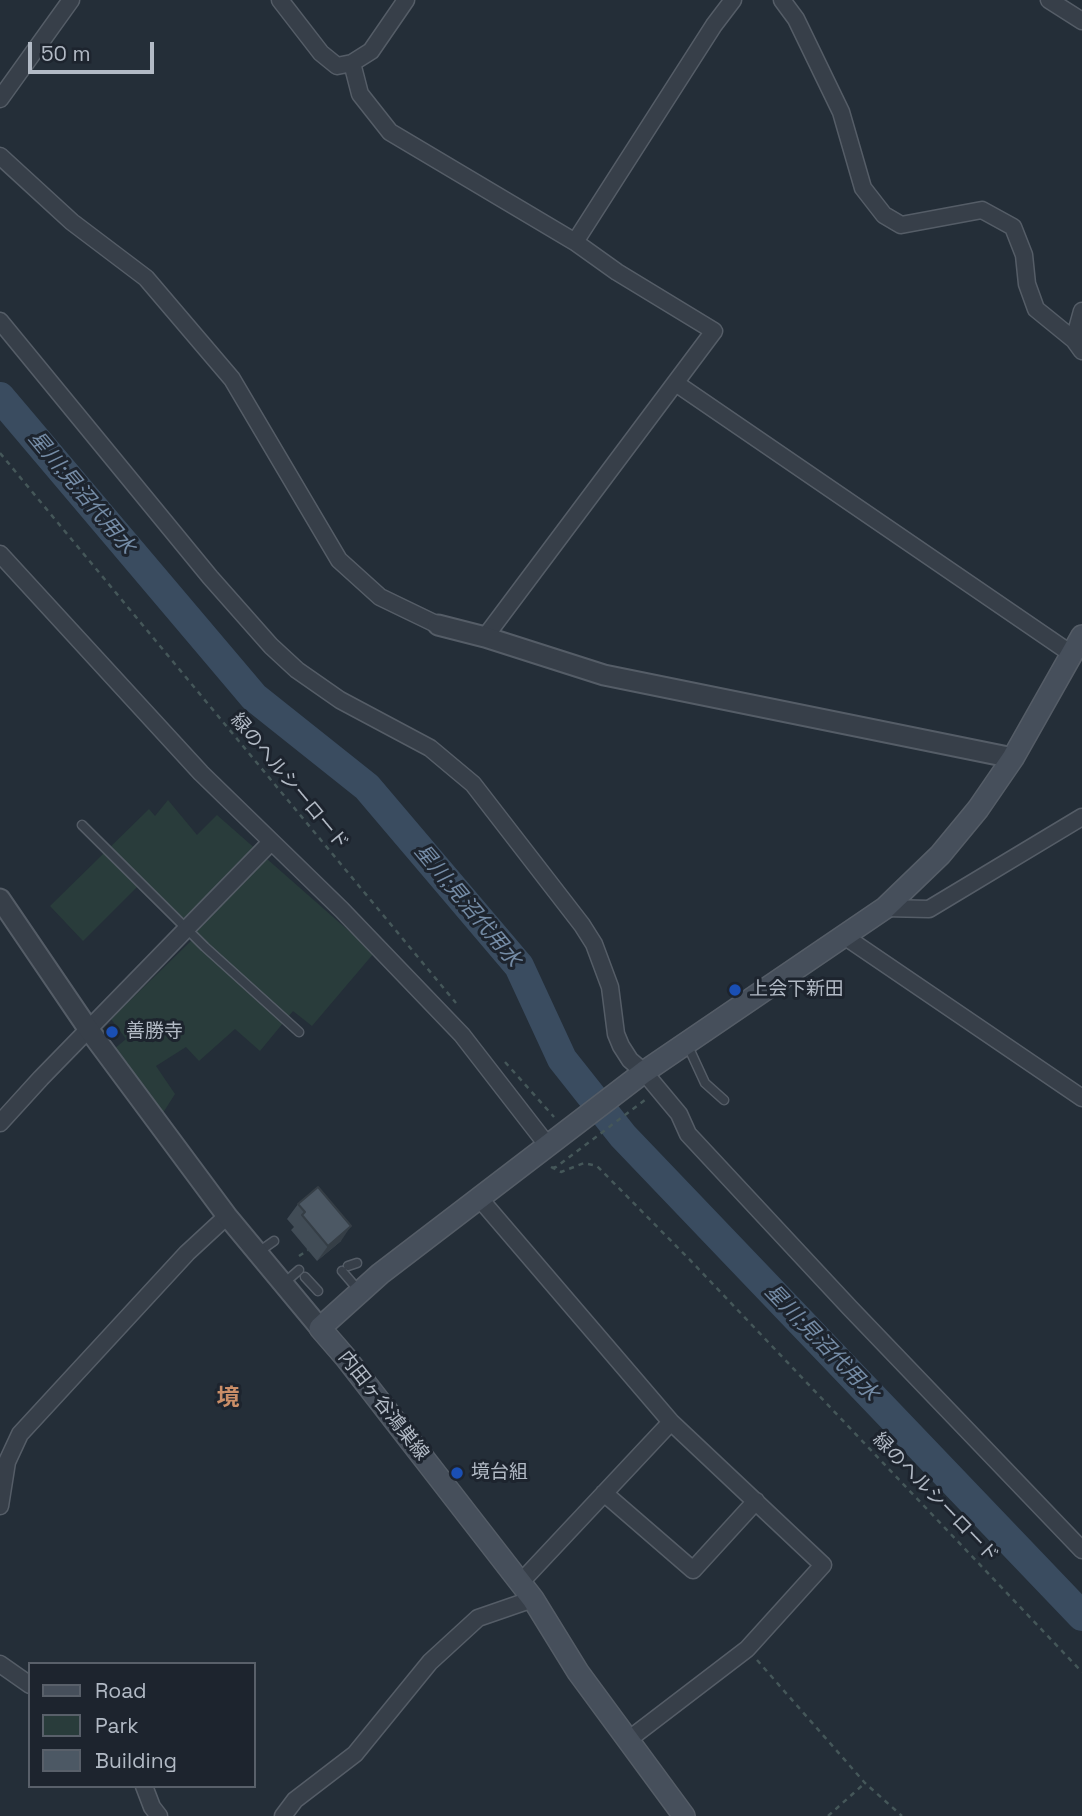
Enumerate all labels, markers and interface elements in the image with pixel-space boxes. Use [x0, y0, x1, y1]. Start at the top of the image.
scale bar [32, 28, 158, 72]
text: 50 m [41, 40, 91, 67]
water label: 星川;見沼代用水 [22, 427, 140, 559]
street label: 緑のヘルシーロード [225, 709, 353, 855]
water label: 星川;見沼代用水 [408, 840, 526, 972]
place label: 上会下新田 [749, 979, 844, 1001]
marker: 上会下新田 [727, 982, 743, 998]
place label: 善勝寺 [126, 1021, 183, 1043]
marker: 善勝寺 [104, 1024, 120, 1040]
water label: 星川;見沼代用水 [759, 1279, 883, 1407]
street label: 内田ヶ谷鴻巣線 [333, 1347, 433, 1465]
district label: 境 [217, 1385, 239, 1413]
street label: 緑のヘルシーロード [867, 1429, 1003, 1567]
place label: 境台組 [471, 1462, 528, 1484]
marker: 境台組 [449, 1465, 465, 1481]
legend [28, 1662, 256, 1788]
text: Road [95, 1677, 147, 1704]
text: Park [95, 1712, 139, 1739]
text: Building [95, 1747, 177, 1774]

